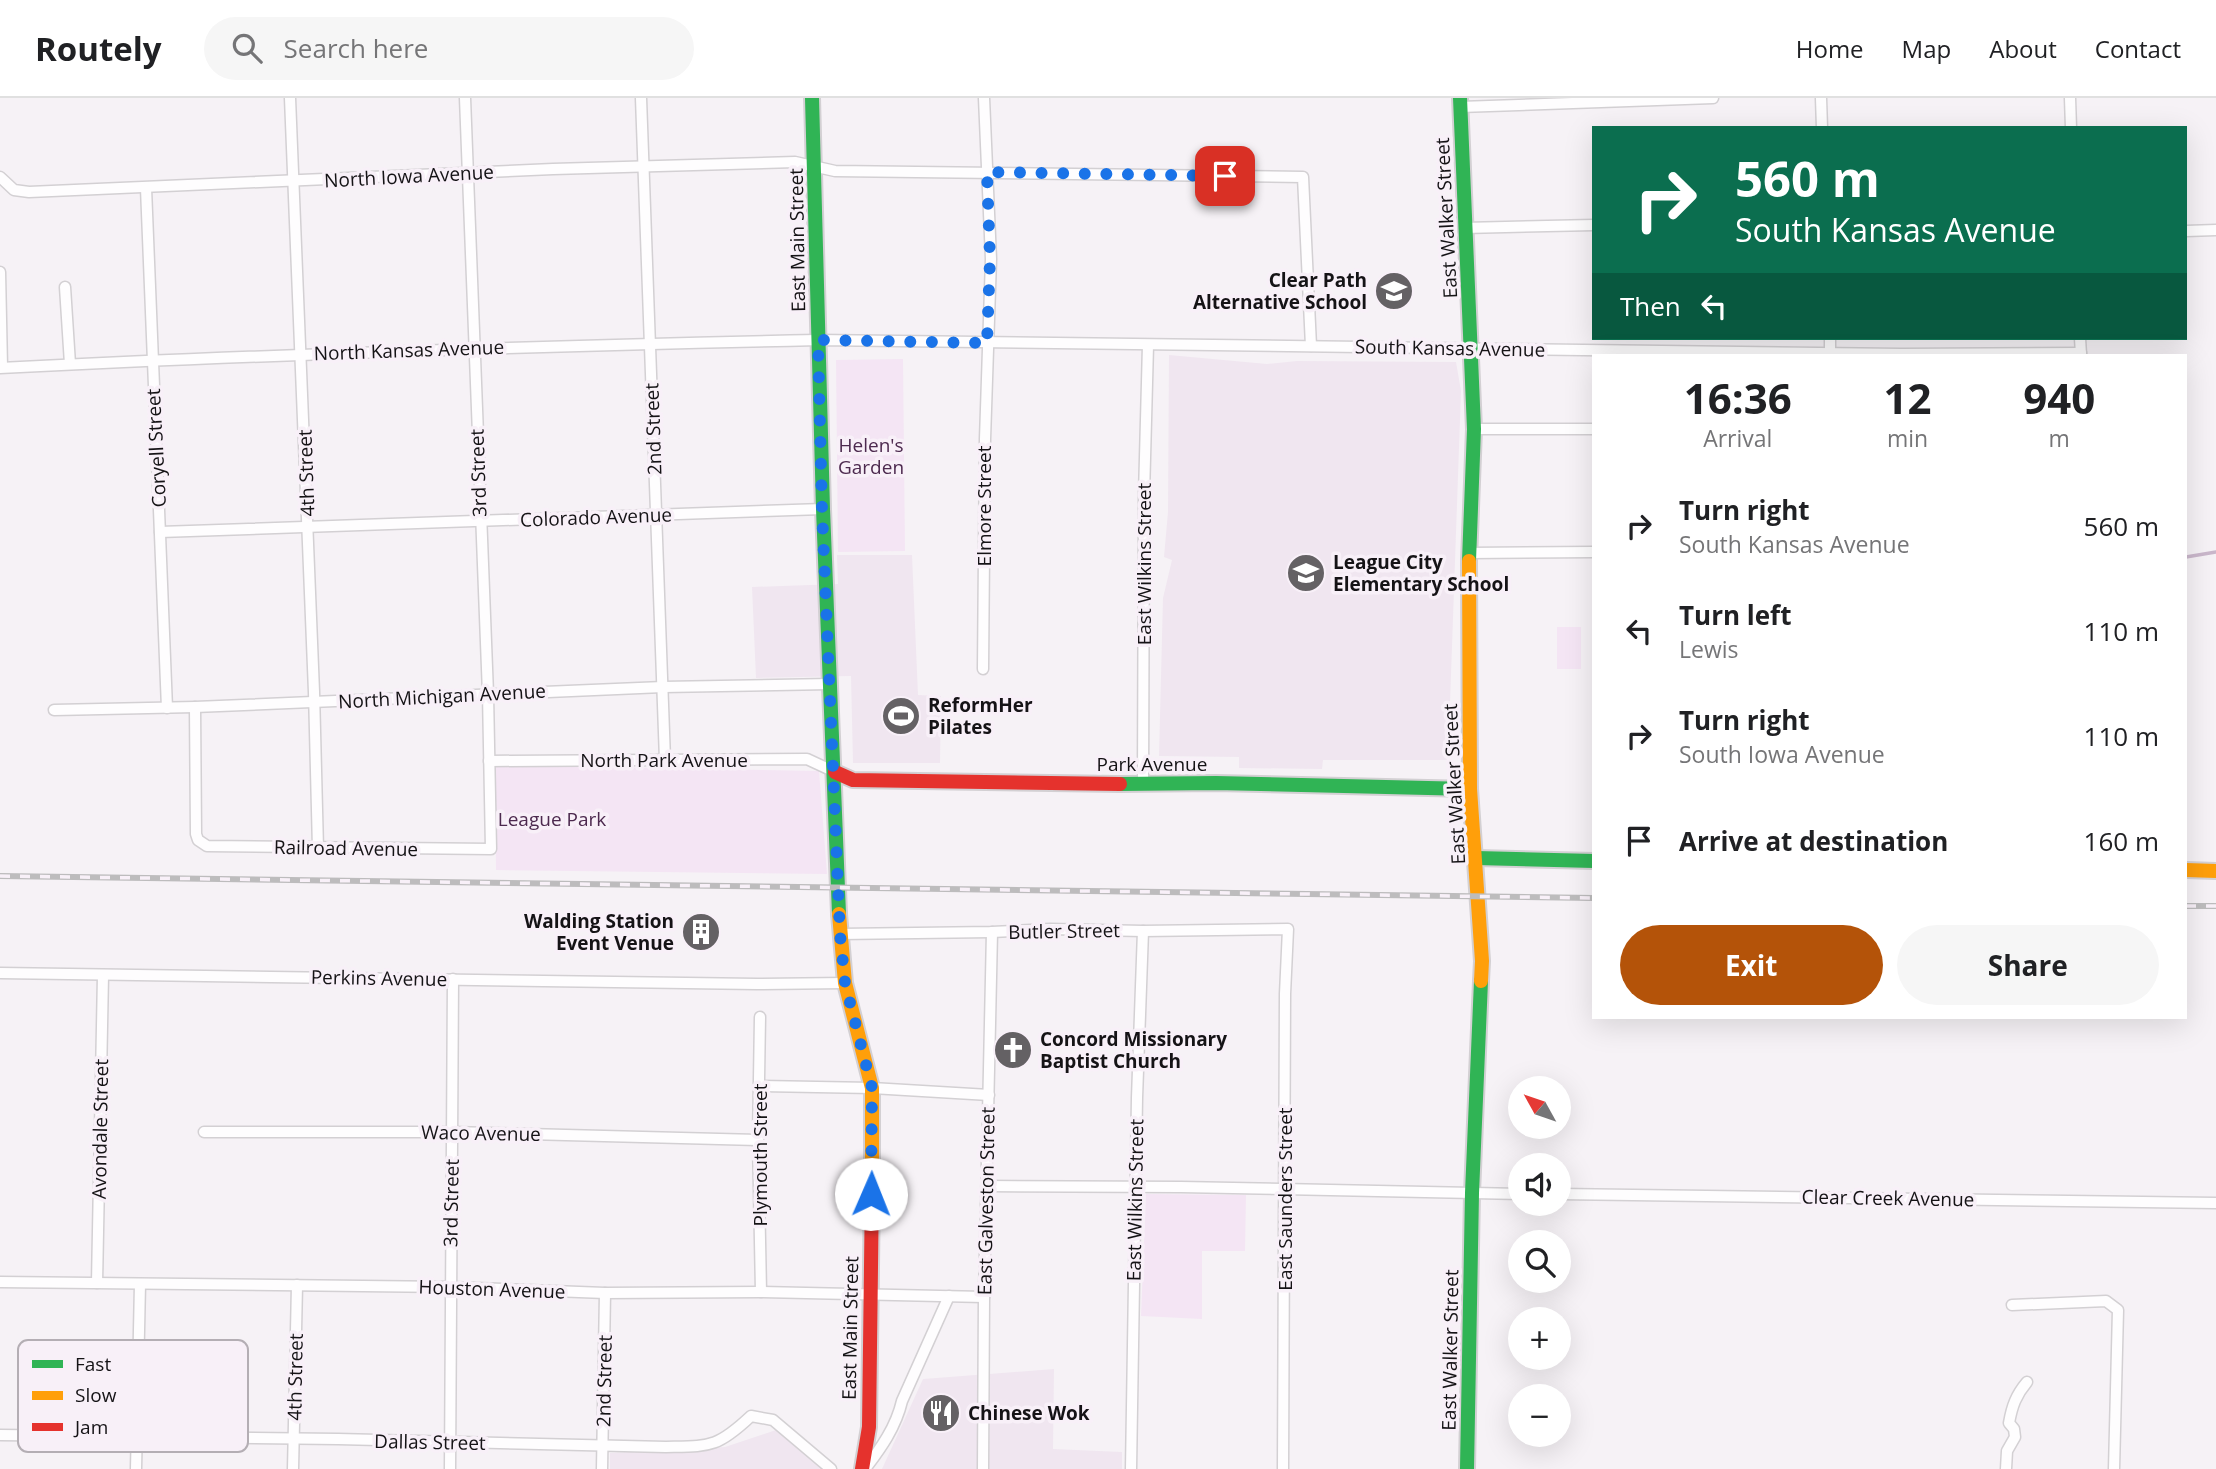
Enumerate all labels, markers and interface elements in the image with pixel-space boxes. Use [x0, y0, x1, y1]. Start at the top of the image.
search box [204, 17, 694, 80]
text: Routely [35, 26, 162, 71]
icon: search [228, 29, 266, 67]
text: Search here [284, 30, 428, 66]
text: Home [1796, 32, 1864, 65]
text: Map [1902, 32, 1951, 65]
text: About [1989, 32, 2057, 65]
text: Contact [2095, 32, 2181, 65]
street label: East Walker Street [1429, 137, 1463, 299]
text: 560 m [1735, 145, 1880, 211]
pin [1195, 146, 1255, 206]
icon: right [1620, 154, 1711, 245]
icon: arrive [1206, 157, 1244, 195]
street label: North Iowa Avenue [323, 159, 495, 193]
street label: East Main Street [783, 168, 811, 312]
text: South Kansas Avenue [1735, 208, 2056, 251]
place label: Clear Path Alternative School [1193, 267, 1367, 315]
school or university icon: Clear Path Alternative School [1373, 270, 1415, 312]
icon: left [1695, 287, 1733, 325]
text: Then [1620, 288, 1681, 324]
street label: South Kansas Avenue [1355, 333, 1545, 363]
street label: North Kansas Avenue [313, 334, 505, 366]
text: 16:36 [1684, 369, 1792, 426]
text: 12 [1883, 369, 1932, 426]
text: 940 [2023, 369, 2095, 426]
street label: 2nd Street [638, 382, 668, 476]
street label: Coryell Street [140, 388, 172, 508]
text: Arrival [1703, 422, 1772, 454]
text: min [1887, 422, 1928, 454]
text: m [2049, 422, 2070, 454]
street label: 3rd Street [463, 428, 493, 518]
street label: 4th Street [291, 429, 321, 517]
park label: Helen's Garden [838, 432, 904, 480]
street label: Elmore Street [971, 445, 997, 566]
street label: East Wilkins Street [1131, 483, 1157, 645]
text: Turn right [1679, 492, 1810, 528]
street label: Colorado Avenue [520, 501, 672, 533]
icon: right [1620, 507, 1658, 545]
text: 560 m [2084, 508, 2159, 544]
text: South Kansas Avenue [1679, 528, 1910, 560]
place label: League City Elementary School [1333, 549, 1509, 597]
school or university icon: League City Elementary School [1285, 552, 1327, 594]
text: Turn left [1679, 597, 1791, 633]
icon: left [1620, 612, 1658, 650]
text: 110 m [2084, 613, 2159, 649]
text: Lewis [1679, 633, 1739, 665]
street label: North Michigan Avenue [338, 678, 546, 714]
place label: ReformHer Pilates [928, 692, 1033, 740]
sports icon: ReformHer Pilates [880, 695, 922, 737]
text: Turn right [1679, 702, 1810, 738]
street label: East Walker Street [1437, 703, 1471, 865]
icon: right [1620, 717, 1658, 755]
text: 110 m [2084, 718, 2159, 754]
text: South Iowa Avenue [1679, 738, 1885, 770]
street label: North Park Avenue [580, 747, 748, 773]
street label: Park Avenue [1097, 751, 1207, 777]
park label: League Park [498, 806, 606, 832]
icon: arrive [1620, 822, 1658, 860]
text: Arrive at destination [1679, 823, 1948, 859]
text: 160 m [2084, 823, 2159, 859]
street label: Railroad Avenue [274, 834, 418, 862]
place label: Walding Station Event Venue [524, 908, 674, 956]
building icon: Walding Station Event Venue [680, 911, 722, 953]
street label: Butler Street [1008, 917, 1120, 945]
button: Exit [1620, 925, 1883, 1005]
button: Share [1897, 925, 2159, 1005]
street label: Perkins Avenue [311, 964, 447, 992]
place label: Concord Missionary Baptist Church [1040, 1026, 1227, 1074]
church icon: Concord Missionary Baptist Church [992, 1029, 1034, 1071]
street label: Avondale Street [86, 1058, 114, 1199]
north arrow [1508, 1076, 1572, 1139]
map controls [1508, 1076, 1571, 1447]
street label: Plymouth Street [747, 1083, 773, 1226]
street label: East Galveston Street [971, 1107, 1001, 1295]
street label: East Saunders Street [1272, 1107, 1298, 1291]
street label: East Wilkins Street [1121, 1118, 1149, 1281]
street label: Waco Avenue [421, 1119, 541, 1147]
button: sound [1508, 1153, 1571, 1216]
position arrow [834, 1157, 908, 1231]
street label: 3rd Street [437, 1158, 465, 1247]
street label: Clear Creek Avenue [1801, 1183, 1975, 1213]
button: search [1508, 1230, 1571, 1293]
street label: East Main Street [836, 1256, 864, 1400]
street label: East Walker Street [1436, 1269, 1464, 1431]
street label: Houston Avenue [418, 1273, 566, 1305]
button: + [1508, 1307, 1571, 1370]
street label: 4th Street [281, 1333, 309, 1421]
street label: 2nd Street [590, 1334, 618, 1427]
legend [18, 1340, 248, 1452]
text: Fast [75, 1351, 111, 1377]
text: Slow [75, 1382, 117, 1408]
button: − [1508, 1384, 1571, 1447]
restaurant icon: Chinese Wok [920, 1392, 962, 1434]
place label: Chinese Wok [968, 1400, 1090, 1426]
text: Jam [73, 1414, 108, 1440]
street label: Dallas Street [374, 1428, 486, 1456]

